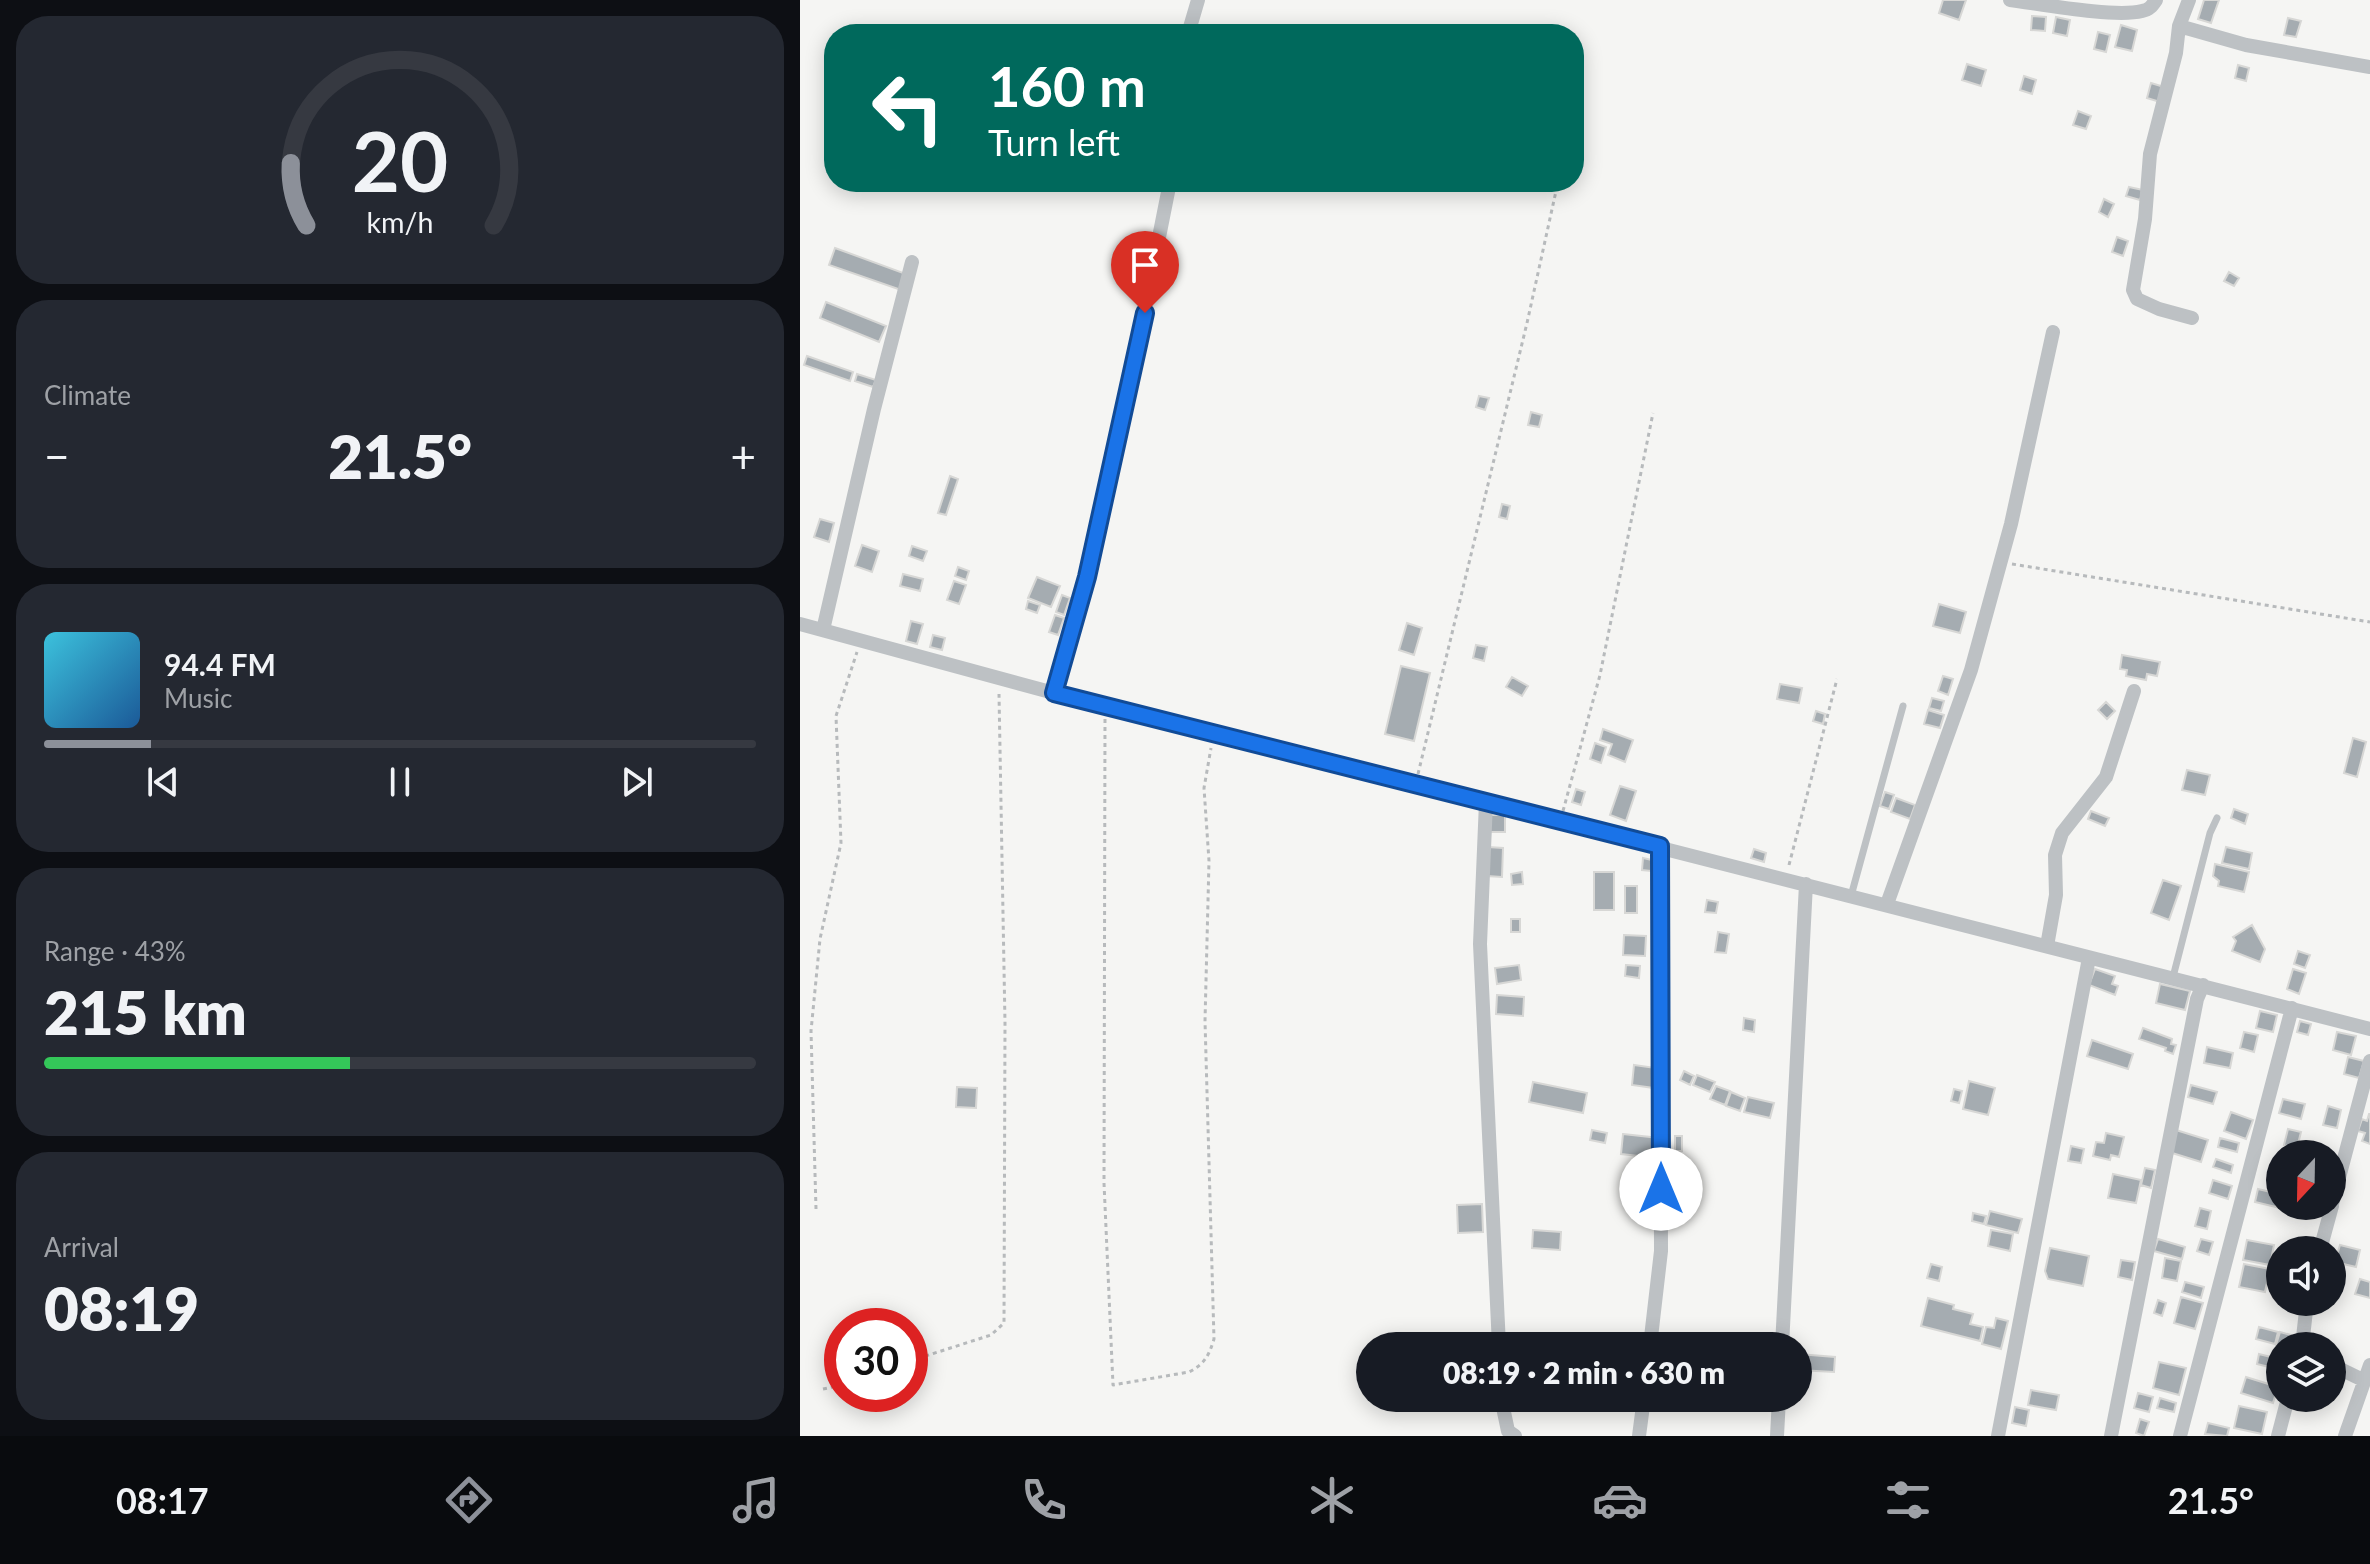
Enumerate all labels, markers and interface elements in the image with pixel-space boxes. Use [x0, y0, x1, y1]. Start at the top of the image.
text: 160 m [988, 52, 1146, 119]
icon: left [856, 56, 960, 160]
text: 20 [352, 110, 448, 210]
text: Turn left [988, 120, 1120, 164]
text: km/h [367, 205, 433, 239]
pin [1111, 231, 1179, 313]
icon: arrive [1123, 243, 1167, 287]
text: Climate [44, 379, 131, 411]
text: 21.5° [328, 420, 472, 492]
text: − [44, 430, 70, 482]
text: + [730, 430, 756, 482]
text: 94.4 FM [164, 646, 276, 682]
text: Music [164, 682, 232, 714]
icon: previous [141, 760, 185, 804]
icon: pause [378, 760, 422, 804]
icon: next [615, 760, 659, 804]
text: Range · 43% [44, 935, 186, 967]
text: 215 km [44, 976, 247, 1048]
north arrow [2266, 1140, 2346, 1220]
map controls [2266, 1140, 2346, 1412]
position arrow [1619, 1147, 1703, 1231]
text: Arrival [44, 1231, 119, 1263]
button: sound [2266, 1236, 2346, 1316]
text: 08:19 [44, 1272, 199, 1344]
speed limit sign: 30 [824, 1308, 928, 1412]
button: layers [2266, 1332, 2346, 1412]
text: 08:19 · 2 min · 630 m [1443, 1354, 1725, 1390]
icon: directions [441, 1472, 497, 1528]
icon: music [728, 1472, 784, 1528]
icon: phone [1016, 1472, 1072, 1528]
icon: climate [1304, 1472, 1360, 1528]
icon: car [1592, 1472, 1648, 1528]
icon: filters [1880, 1472, 1936, 1528]
text: 08:17 [116, 1478, 209, 1522]
text: 21.5° [2168, 1478, 2254, 1522]

